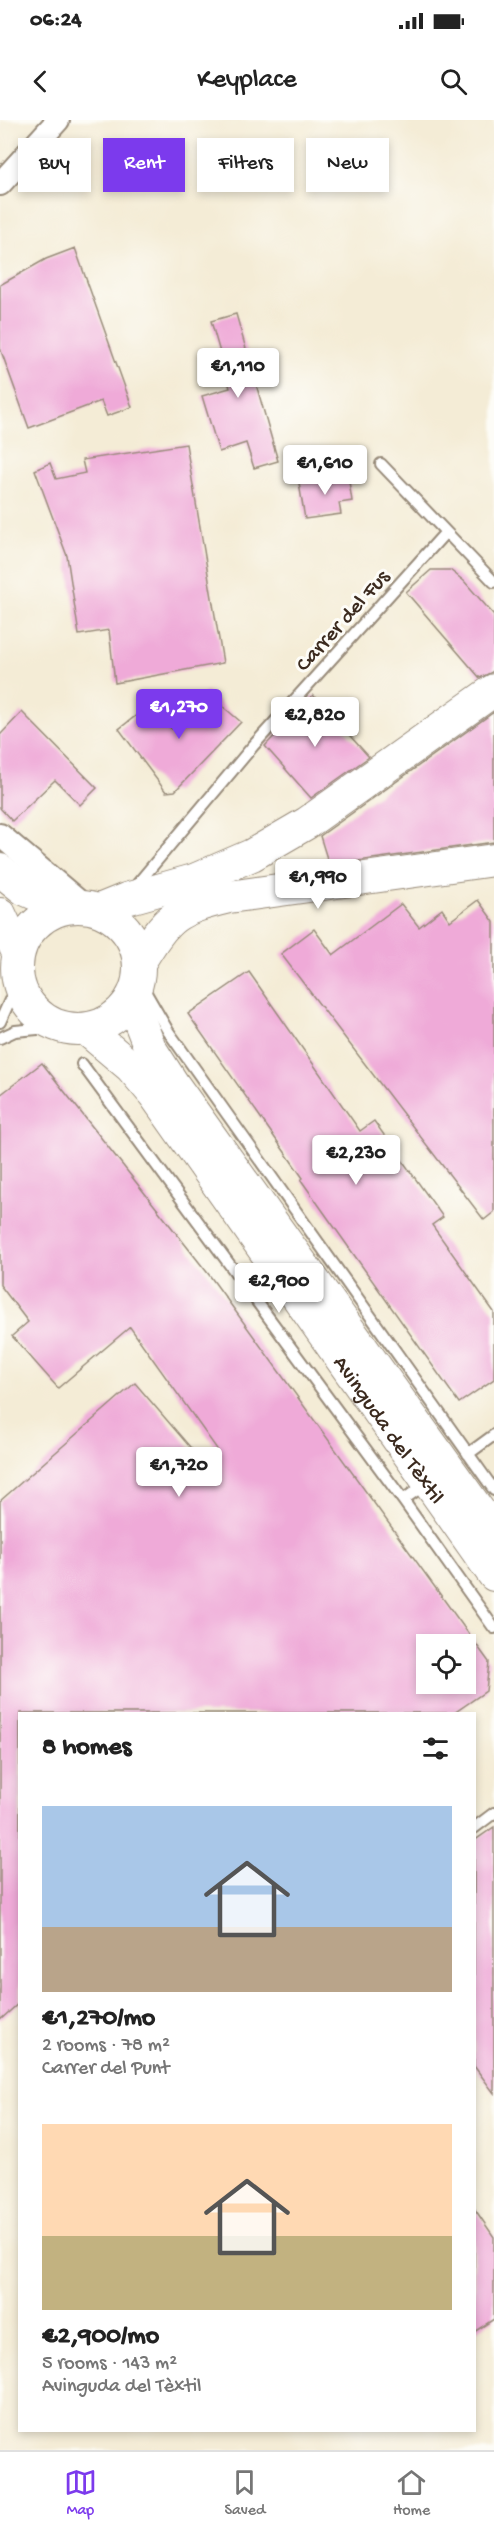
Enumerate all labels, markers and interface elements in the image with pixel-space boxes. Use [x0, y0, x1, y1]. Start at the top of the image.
text: 06:24 [30, 8, 82, 34]
icon: back [24, 65, 57, 98]
text: Keyplace [197, 65, 297, 97]
icon: search [437, 65, 470, 98]
chip: Buy [18, 138, 91, 192]
chip: Rent [103, 138, 185, 192]
chip: Filters [197, 138, 294, 192]
chip: New [306, 138, 389, 192]
pin: €1,110 [189, 348, 287, 399]
text: €1,110 [211, 356, 265, 379]
pin: €1,610 [276, 445, 374, 496]
text: €1,610 [297, 453, 353, 476]
street label: Carrer del Fus [291, 565, 397, 678]
pin: €1,270 [130, 689, 228, 740]
text: €1,270 [150, 697, 208, 720]
pin: €2,820 [266, 697, 364, 748]
text: €2,820 [285, 705, 345, 728]
pin: €1,990 [269, 859, 367, 910]
text: €1,990 [289, 867, 347, 890]
pin: €2,230 [307, 1135, 405, 1186]
text: €2,230 [326, 1143, 386, 1166]
pin: €2,900 [230, 1263, 328, 1314]
text: €2,900 [249, 1271, 309, 1294]
street label: Avinguda del Tèxtil [326, 1352, 449, 1510]
pin: €1,720 [130, 1447, 228, 1498]
text: €1,720 [150, 1455, 208, 1478]
map controls [416, 1634, 476, 1694]
button: locate [416, 1634, 476, 1694]
icon: filters [419, 1732, 452, 1765]
text: 8 homes [42, 1733, 131, 1764]
icon: home [193, 1845, 301, 1953]
text: €1,270/mo [42, 2004, 155, 2035]
text: 2 rooms · 78 m² [42, 2035, 170, 2058]
text: Carrer del Punt [42, 2058, 170, 2081]
icon: home [193, 2163, 301, 2271]
text: €2,900/mo [42, 2322, 159, 2353]
text: 5 rooms · 143 m² [42, 2353, 177, 2376]
text: Avinguda del Tèxtil [42, 2376, 201, 2399]
tab: Map [64, 2466, 97, 2521]
tab: Saved [224, 2466, 265, 2521]
tab: Home [393, 2466, 430, 2521]

